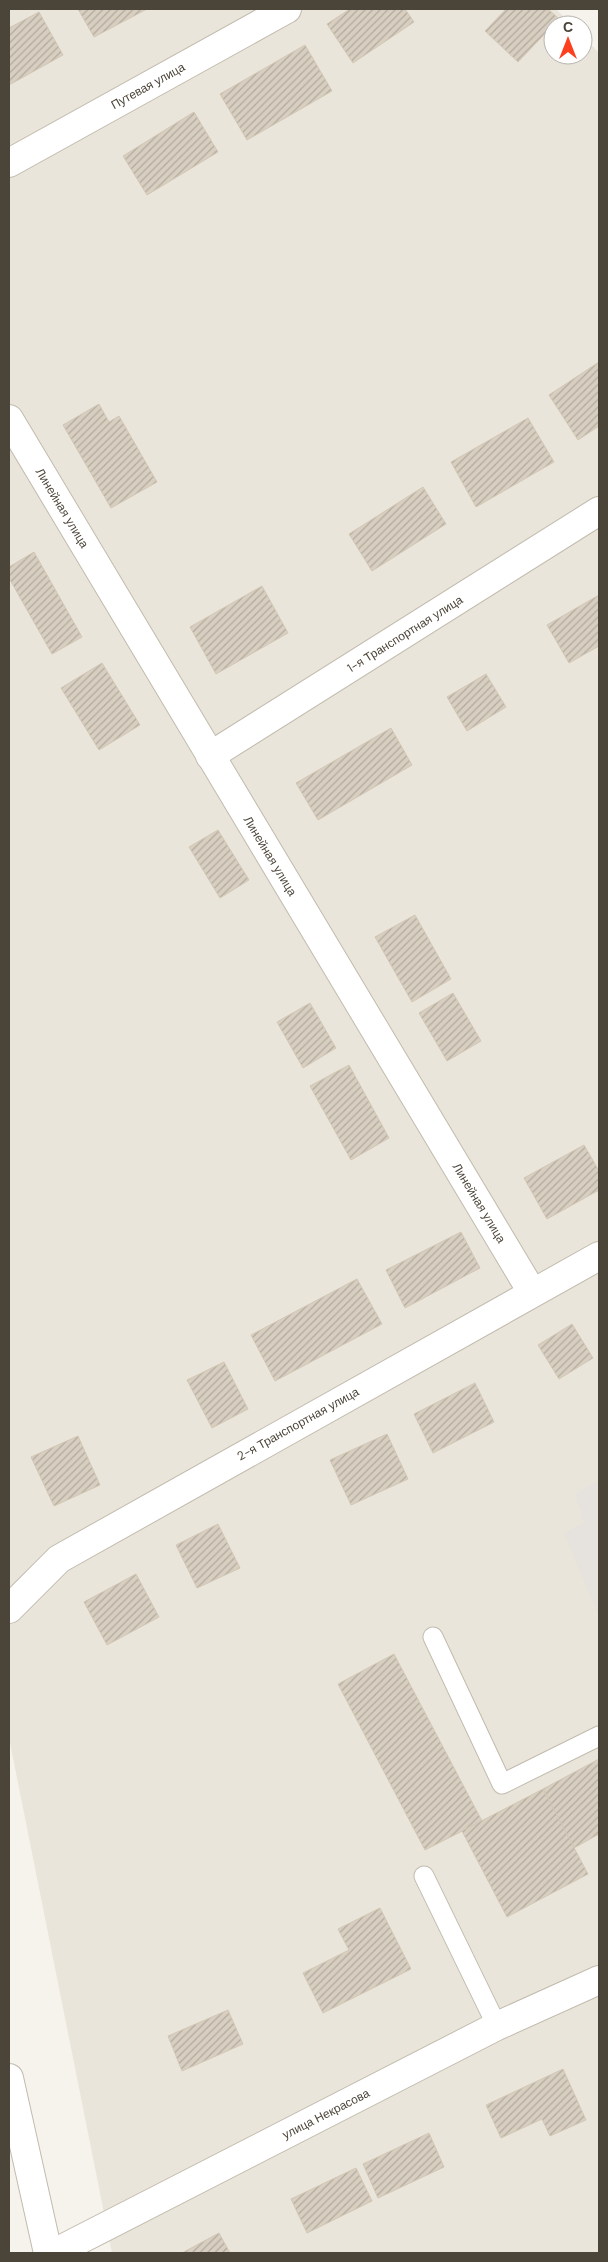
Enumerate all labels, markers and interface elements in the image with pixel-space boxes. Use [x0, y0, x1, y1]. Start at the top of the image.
north arrow [543, 15, 593, 65]
text: С [563, 18, 573, 36]
street label: Путевая улица [108, 59, 188, 113]
street label: Линейная улица [32, 465, 92, 551]
street label: 1-я Транспортная улица [344, 592, 466, 676]
street label: Линейная улица [240, 813, 300, 899]
street label: Линейная улица [449, 1160, 509, 1246]
street label: 2-я Транспортная улица [234, 1384, 362, 1464]
street label: улица Некрасова [280, 2085, 373, 2143]

